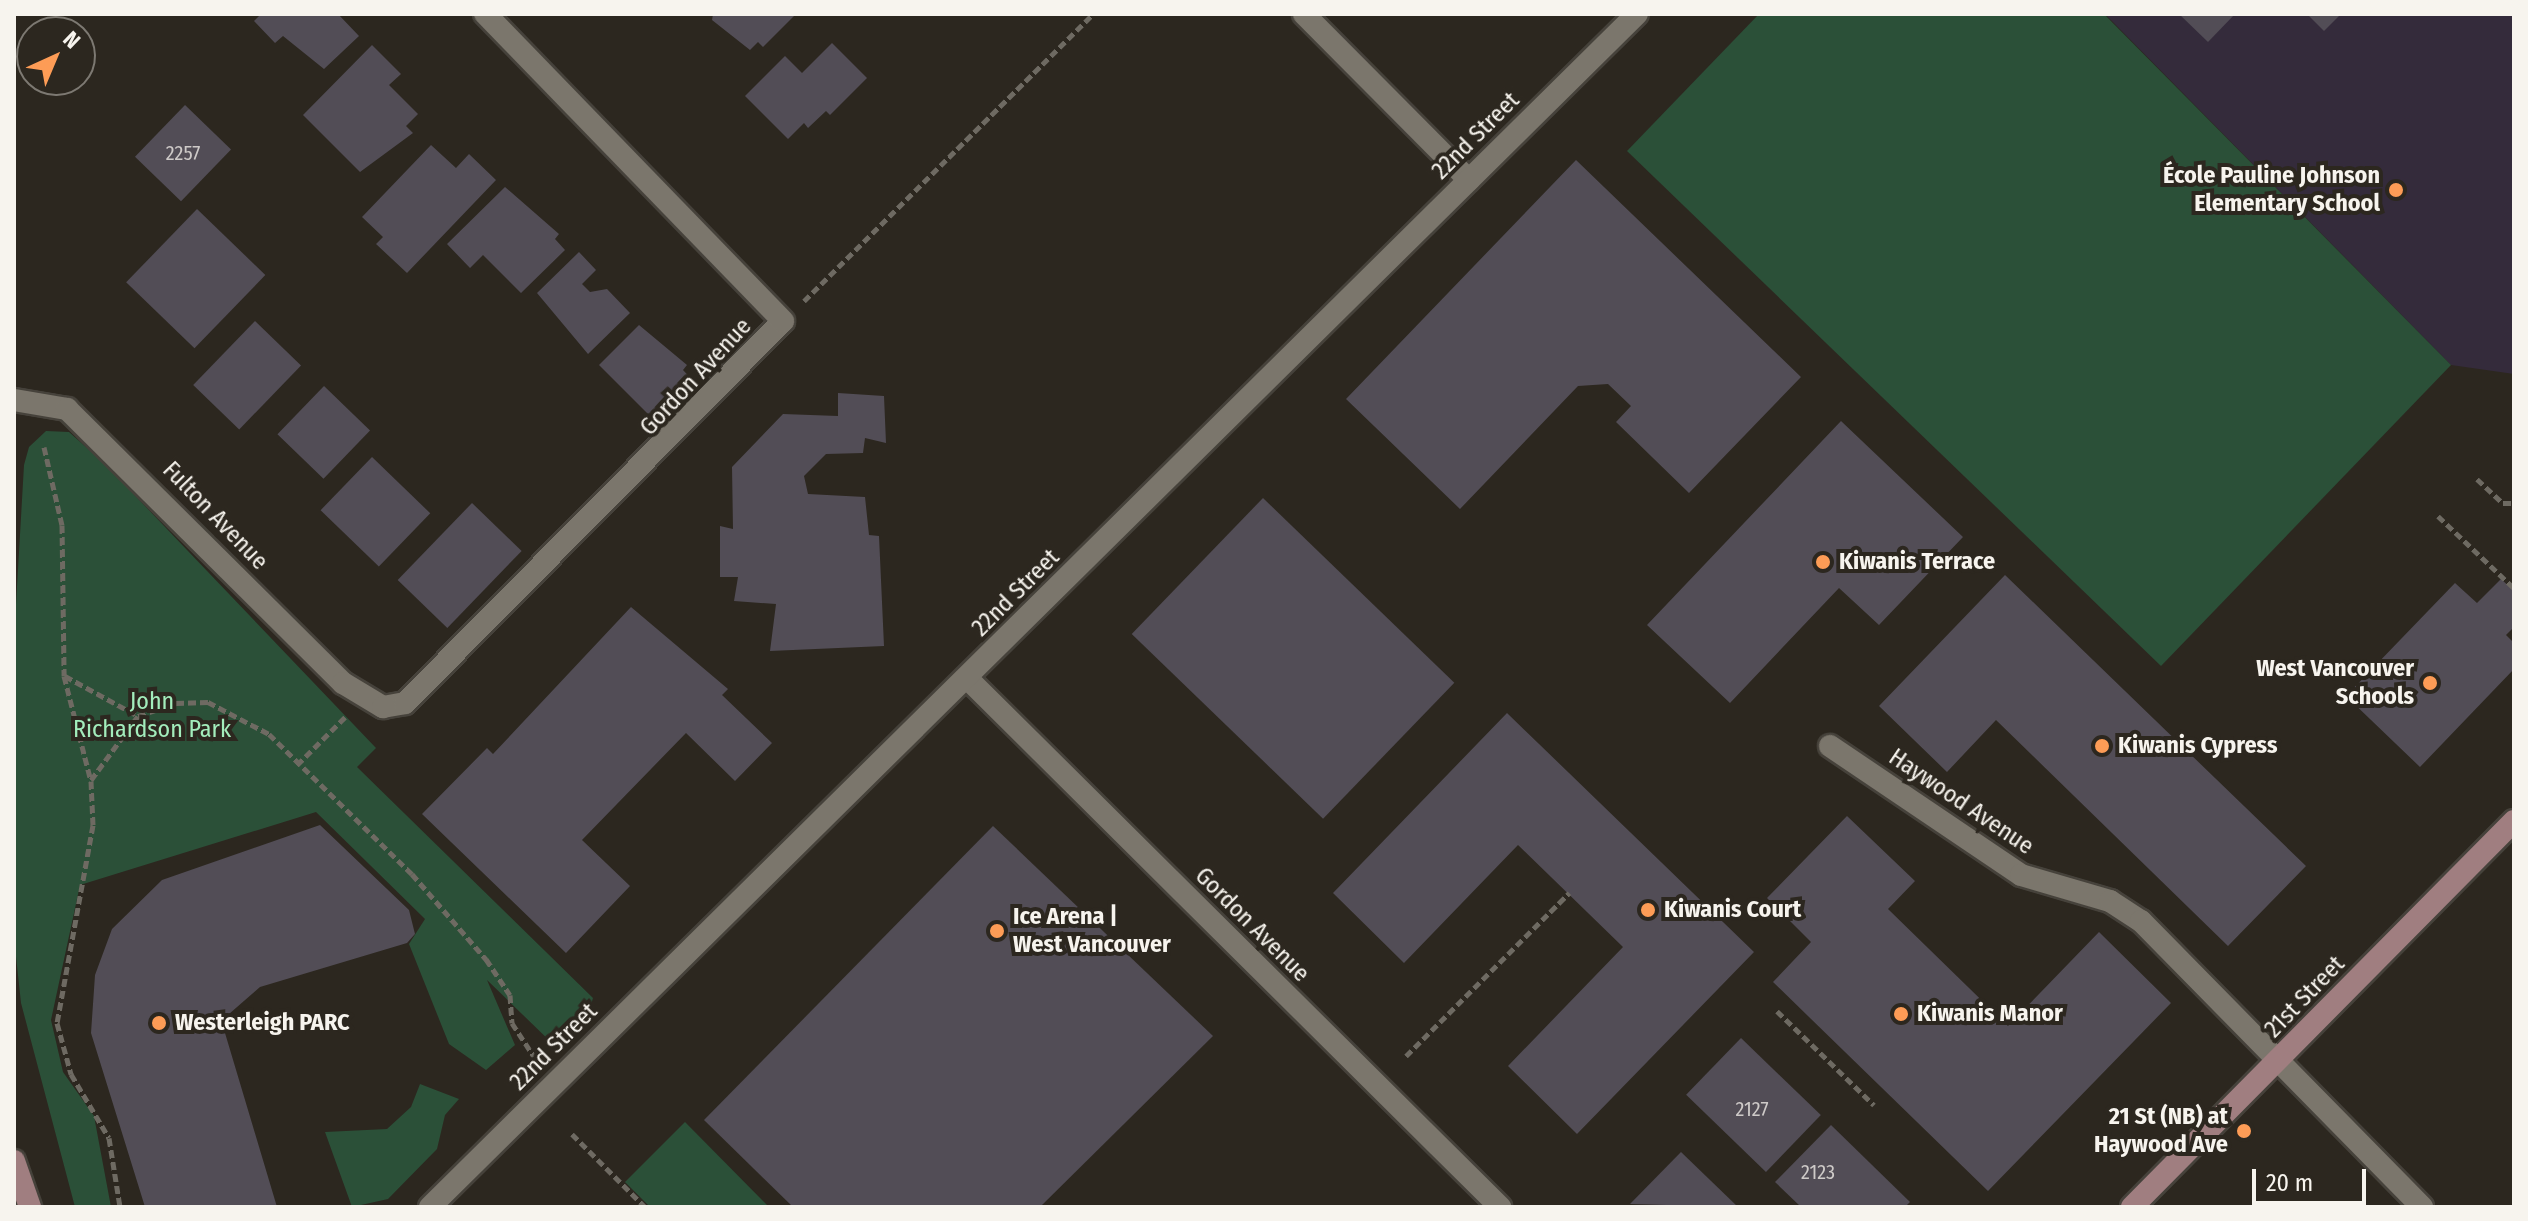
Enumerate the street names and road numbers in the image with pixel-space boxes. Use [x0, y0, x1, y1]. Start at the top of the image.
street label: 22nd Street [1426, 86, 1526, 186]
street label: Gordon Avenue [634, 312, 758, 442]
street label: Fulton Avenue [156, 456, 274, 576]
street label: 22nd Street [966, 543, 1066, 643]
street label: Haywood Avenue [1883, 743, 2039, 861]
street label: Gordon Avenue [1189, 862, 1315, 988]
street label: 21st Street [2259, 950, 2351, 1044]
street label: 22nd Street [504, 997, 604, 1097]

